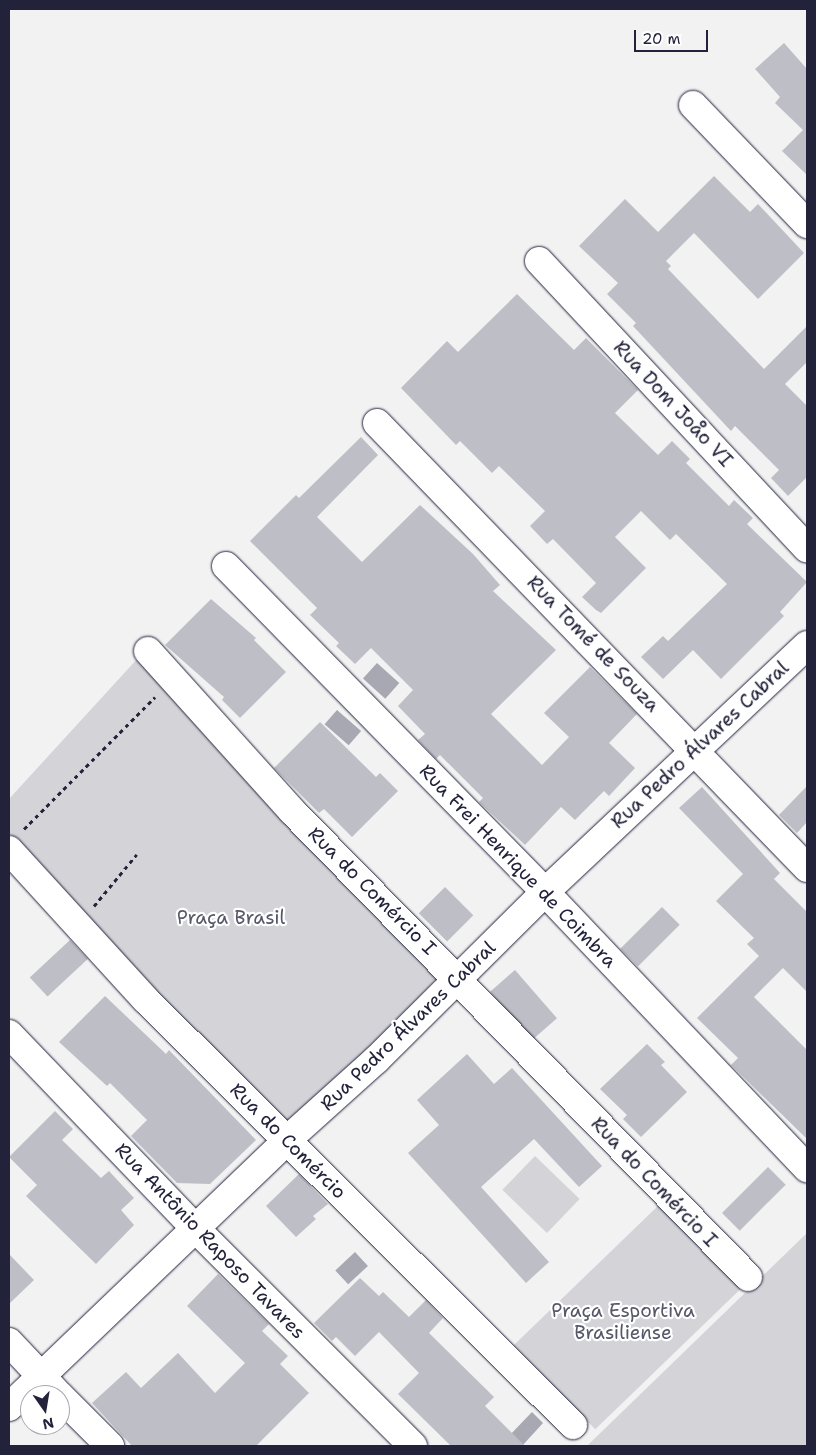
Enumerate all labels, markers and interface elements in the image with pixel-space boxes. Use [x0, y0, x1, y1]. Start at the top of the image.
scale bar [636, 20, 710, 52]
text: 20 m [642, 29, 681, 49]
street label: Rua Dom Joåo VI [609, 336, 737, 472]
street label: Rua Tomé de Souza [522, 571, 664, 717]
street label: Rua Pedro Álvares Cabral [606, 657, 794, 833]
street label: Rua Frei Henrique de Coimbra [415, 760, 621, 972]
street label: Rua do Comércio I [303, 822, 441, 960]
park label: Praça Brasil [177, 907, 285, 929]
street label: Rua Pedro Álvares Cabral [316, 936, 500, 1116]
street label: Rua do Comércio [225, 1078, 351, 1204]
street label: Rua do Comércio I [586, 1112, 722, 1252]
street label: Rua Antônio Raposo Tavares [110, 1138, 310, 1344]
park label: Praça Esportiva Brasiliense [551, 1300, 695, 1344]
north arrow [20, 1385, 70, 1435]
text: N [41, 1414, 56, 1434]

